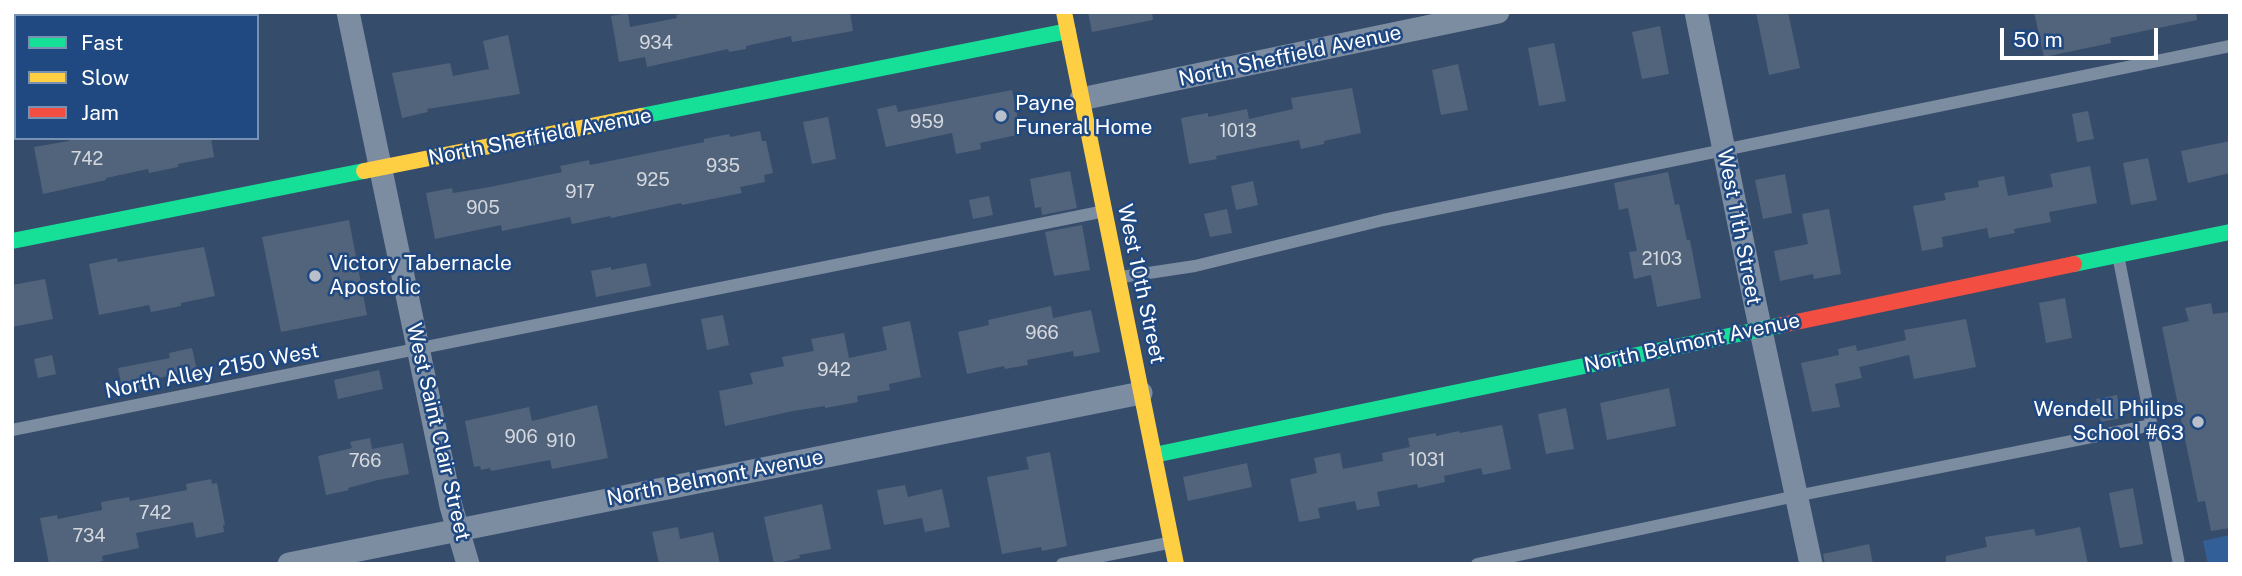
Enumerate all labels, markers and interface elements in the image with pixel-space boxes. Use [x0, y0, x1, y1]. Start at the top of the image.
legend [14, 14, 259, 140]
scale bar [2004, 14, 2162, 58]
street label: North Sheffield Avenue [1176, 20, 1404, 92]
text: 50 m [2013, 27, 2063, 52]
text: Fast [81, 30, 123, 55]
house number: 934 [639, 32, 673, 54]
text: Slow [81, 65, 129, 90]
place label: Payne Funeral Home [1015, 91, 1152, 141]
text: Jam [81, 100, 119, 125]
street label: North Sheffield Avenue [426, 103, 654, 171]
marker: Payne Funeral Home [993, 108, 1009, 124]
house number: 959 [910, 111, 944, 133]
house number: 1013 [1219, 120, 1257, 142]
street label: West 11th Street [1712, 147, 1766, 307]
house number: 742 [71, 148, 103, 170]
house number: 935 [706, 155, 740, 177]
house number: 925 [636, 169, 670, 191]
house number: 917 [565, 181, 595, 203]
house number: 905 [466, 197, 500, 219]
street label: West 10th Street [1112, 202, 1170, 366]
house number: 2103 [1642, 248, 1682, 270]
place label: Victory Tabernacle Apostolic [329, 251, 512, 301]
marker: Victory Tabernacle Apostolic [307, 268, 323, 284]
street label: North Belmont Avenue [1582, 308, 1802, 378]
street label: West Saint Clair Street [401, 321, 475, 543]
house number: 966 [1025, 322, 1059, 344]
street label: North Alley 2150 West [103, 338, 321, 404]
house number: 942 [817, 359, 851, 381]
place label: Wendell Philips School #63 [2034, 397, 2184, 447]
marker: Wendell Philips School #63 [2190, 414, 2206, 430]
house number: 906 [504, 426, 538, 448]
house number: 910 [546, 430, 576, 452]
street label: North Belmont Avenue [604, 445, 826, 511]
house number: 1031 [1409, 449, 1445, 471]
house number: 766 [349, 450, 381, 472]
house number: 742 [139, 502, 171, 524]
house number: 734 [72, 525, 106, 547]

